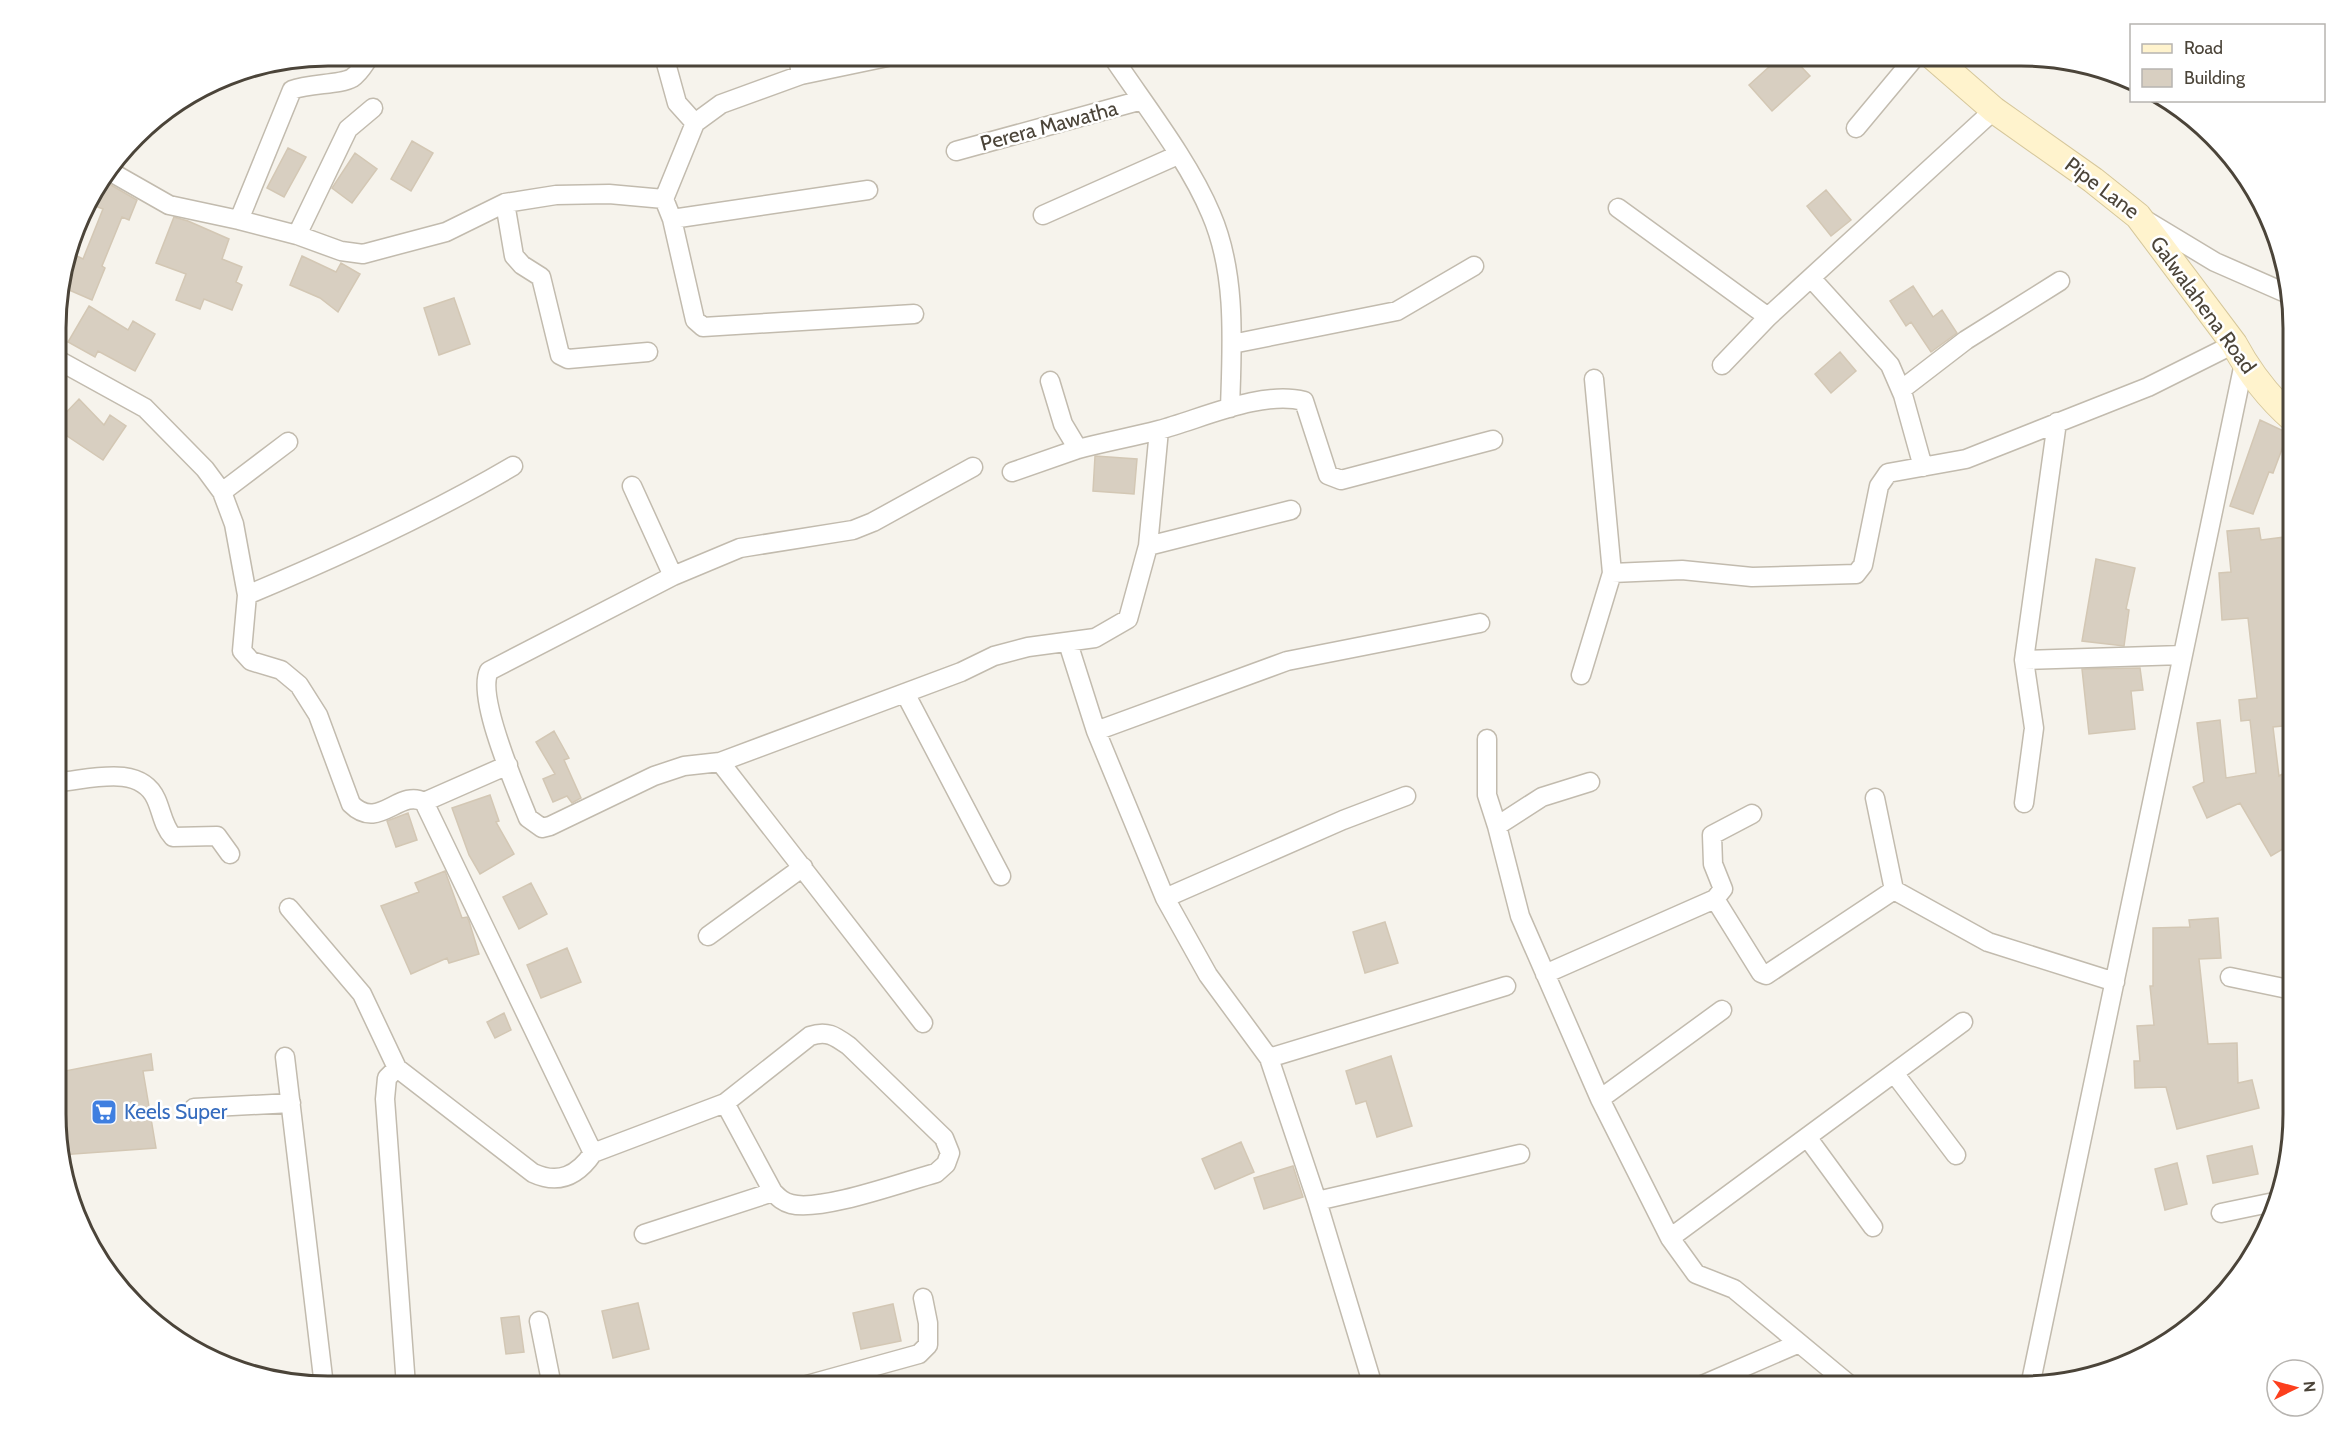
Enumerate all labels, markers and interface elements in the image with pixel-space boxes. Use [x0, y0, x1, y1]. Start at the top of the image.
legend [2130, 24, 2325, 102]
text: Road [2184, 37, 2223, 59]
text: Building [2184, 67, 2246, 89]
street label: Perera Mawatha [977, 95, 1120, 156]
street label: Pipe Lane [2060, 152, 2145, 224]
street label: Galwalahena Road [2145, 231, 2262, 378]
supermarket icon: Keels Super [89, 1097, 119, 1127]
place label: Keels Super [124, 1099, 228, 1124]
north arrow [2265, 1358, 2325, 1418]
text: N [2299, 1380, 2319, 1393]

